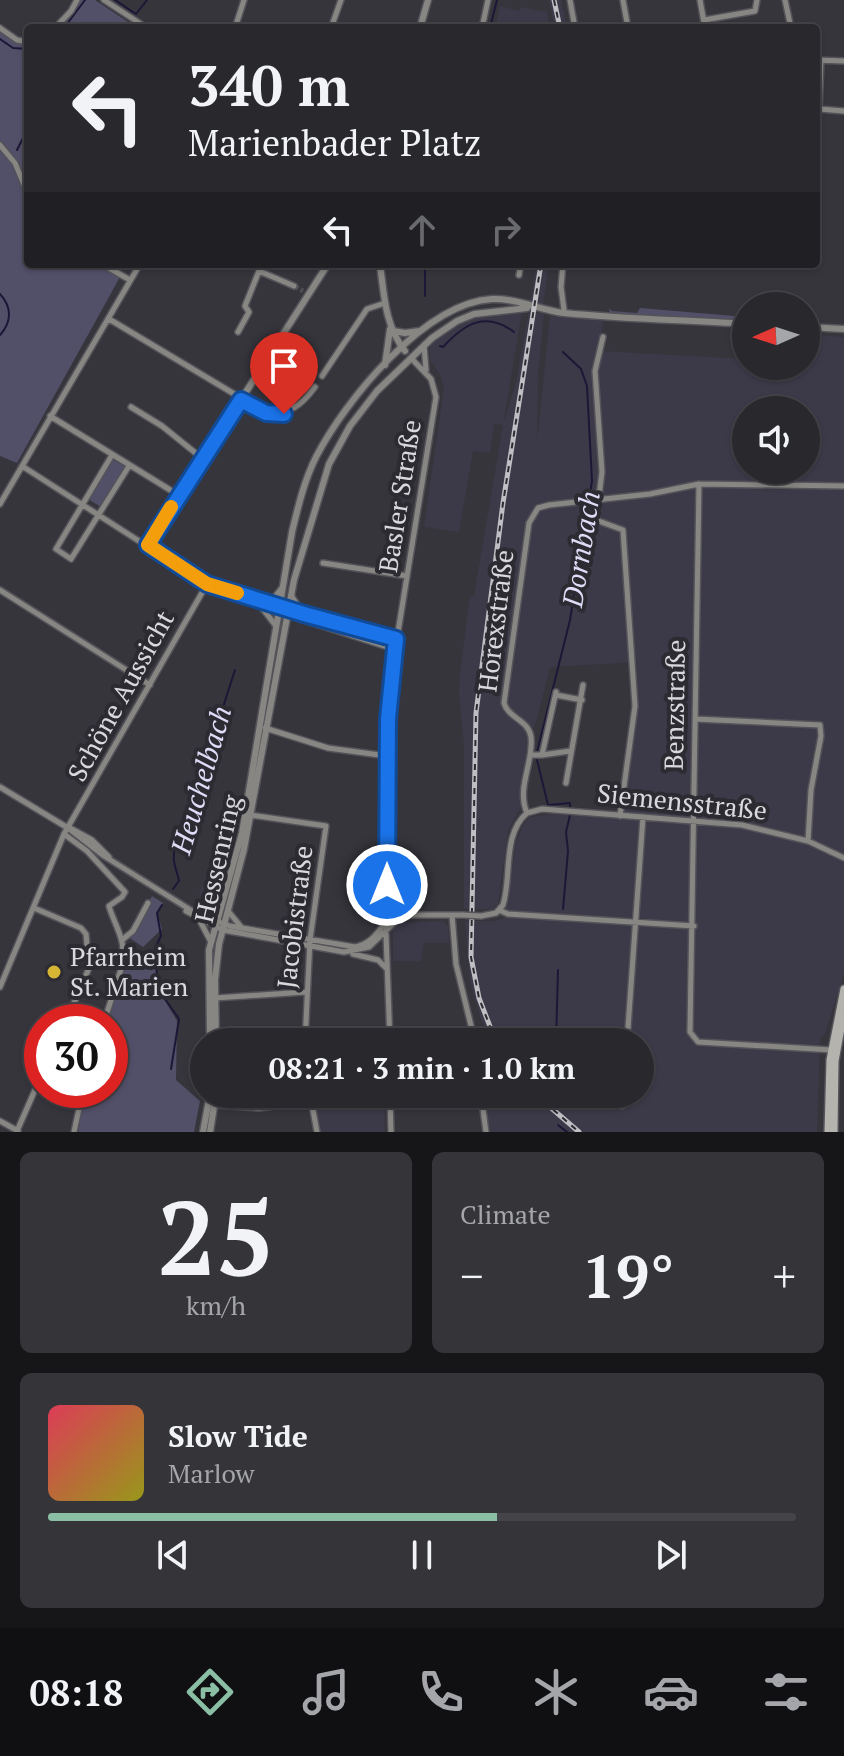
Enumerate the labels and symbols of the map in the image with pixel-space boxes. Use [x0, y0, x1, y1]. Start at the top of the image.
north arrow [732, 292, 820, 380]
pin [250, 332, 318, 414]
street label: Basler Straße [370, 417, 428, 575]
water label: Dornbach [553, 488, 608, 611]
street label: Horexstraße [469, 548, 521, 694]
street label: Schöne Aussicht [59, 604, 181, 787]
street label: Benzstraße [656, 639, 692, 771]
water label: Heuchelbach [161, 701, 239, 859]
street label: Siemensstraße [595, 775, 769, 827]
street label: Hessenring [186, 791, 248, 926]
street label: Jacobistraße [268, 843, 320, 990]
position arrow [345, 843, 429, 927]
place label: Pfarrheim St. Marien [70, 939, 188, 1003]
marker: Pfarrheim St. Marien [45, 963, 63, 981]
speed limit sign: 30 [24, 1004, 128, 1108]

